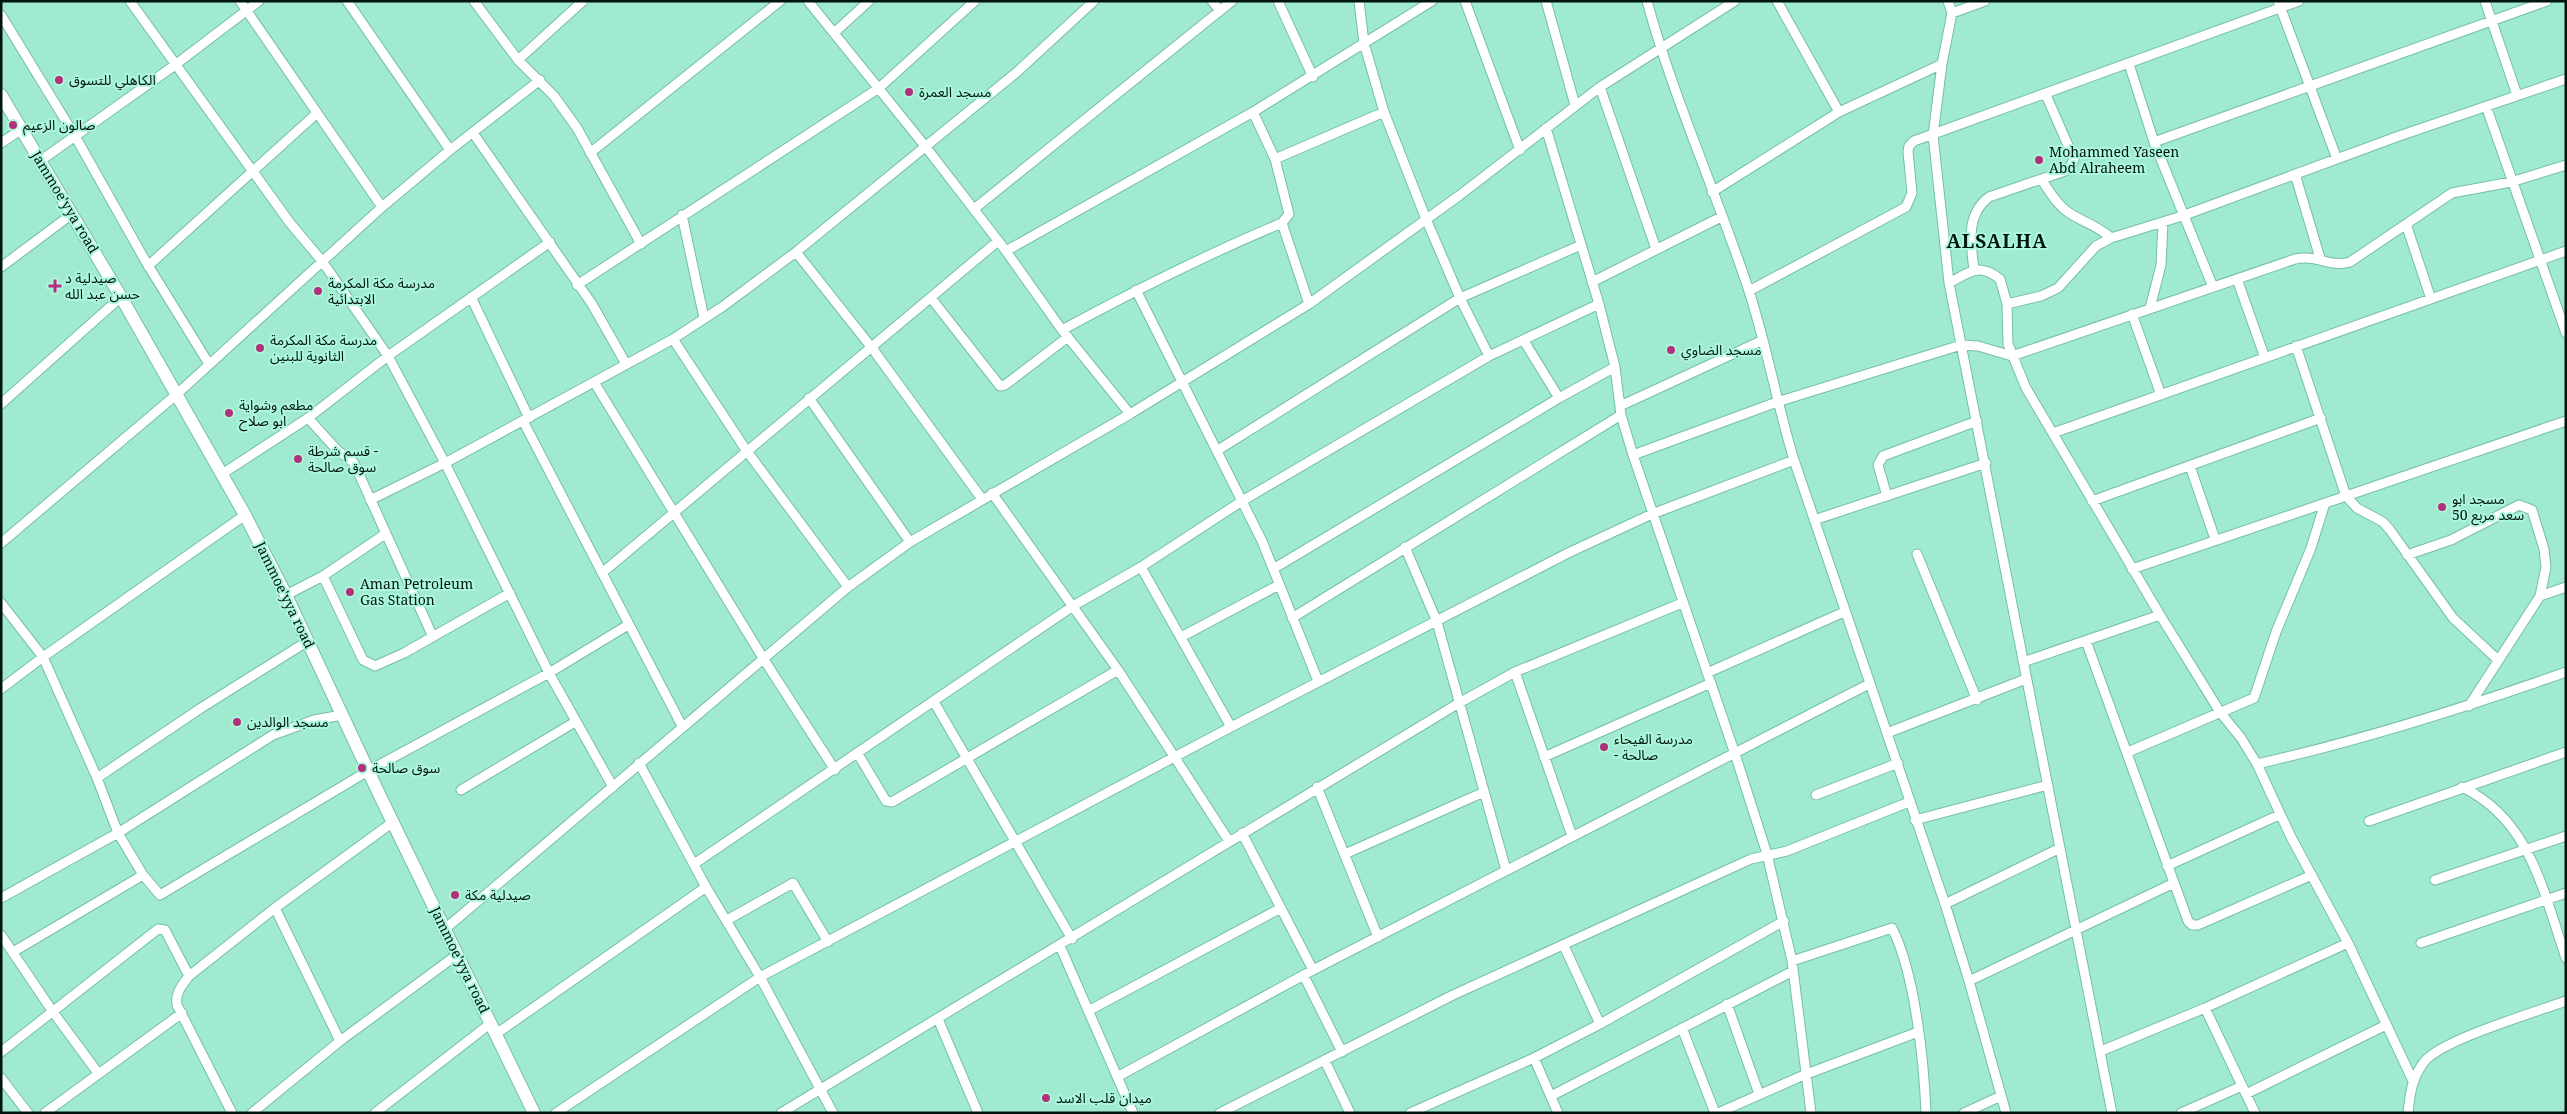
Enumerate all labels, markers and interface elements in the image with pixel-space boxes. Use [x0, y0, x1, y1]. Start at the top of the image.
place label: الكاهلي للتسوق [69, 70, 156, 91]
marker: الكاهلي للتسوق [53, 74, 65, 86]
place label: مسجد العمرة [919, 82, 991, 101]
marker: مسجد العمرة [903, 86, 915, 98]
place label: صالون الزعيم [23, 115, 96, 136]
marker: صالون الزعيم [7, 119, 19, 131]
place label: Mohammed Yaseen Abd Alraheem [2049, 142, 2179, 177]
street label: Jammoe'yya road [27, 146, 104, 257]
marker: Mohammed Yaseen Abd Alraheem [2033, 154, 2045, 166]
district label: ALSALHA [1947, 228, 2047, 254]
place label: صيدلية د حسن عبد الله [65, 268, 140, 303]
place label: مدرسة مكة المكرمة الابتدائية [328, 273, 435, 308]
marker: صيدلية د حسن عبد الله [49, 280, 61, 292]
marker: مدرسة مكة المكرمة الابتدائية [312, 285, 324, 297]
place label: مدرسة مكة المكرمة الثانوية للبنين [270, 330, 377, 365]
place label: مسجد الضاوي [1681, 340, 1762, 361]
marker: مدرسة مكة المكرمة الثانوية للبنين [254, 342, 266, 354]
marker: مسجد الضاوي [1665, 344, 1677, 356]
place label: مطعم وشواية ابو صلاح [239, 395, 313, 432]
marker: مطعم وشواية ابو صلاح [223, 407, 235, 419]
place label: قسم شرطة - سوق صالحة [308, 441, 378, 476]
marker: قسم شرطة - سوق صالحة [292, 453, 304, 465]
place label: مسجد ابو سعد مربع 50 [2452, 489, 2524, 526]
marker: مسجد ابو سعد مربع 50 [2436, 501, 2448, 513]
street label: Jammoe'yya road [251, 537, 320, 652]
place label: Aman Petroleum Gas Station [360, 574, 473, 609]
marker: Aman Petroleum Gas Station [344, 586, 356, 598]
place label: مسجد الوالدين [247, 712, 329, 731]
marker: مسجد الوالدين [231, 716, 243, 728]
place label: مدرسة الفيحاء - صالحة [1614, 729, 1693, 764]
marker: مدرسة الفيحاء - صالحة [1598, 741, 1610, 753]
place label: سوق صالحة [372, 758, 440, 777]
marker: سوق صالحة [356, 762, 368, 774]
place label: صيدلية مكة [465, 885, 531, 904]
marker: صيدلية مكة [449, 889, 461, 901]
street label: Jammoe'yya road [426, 902, 495, 1017]
place label: ميدان قلب الاسد [1056, 1088, 1152, 1107]
marker: ميدان قلب الاسد [1040, 1092, 1052, 1104]

